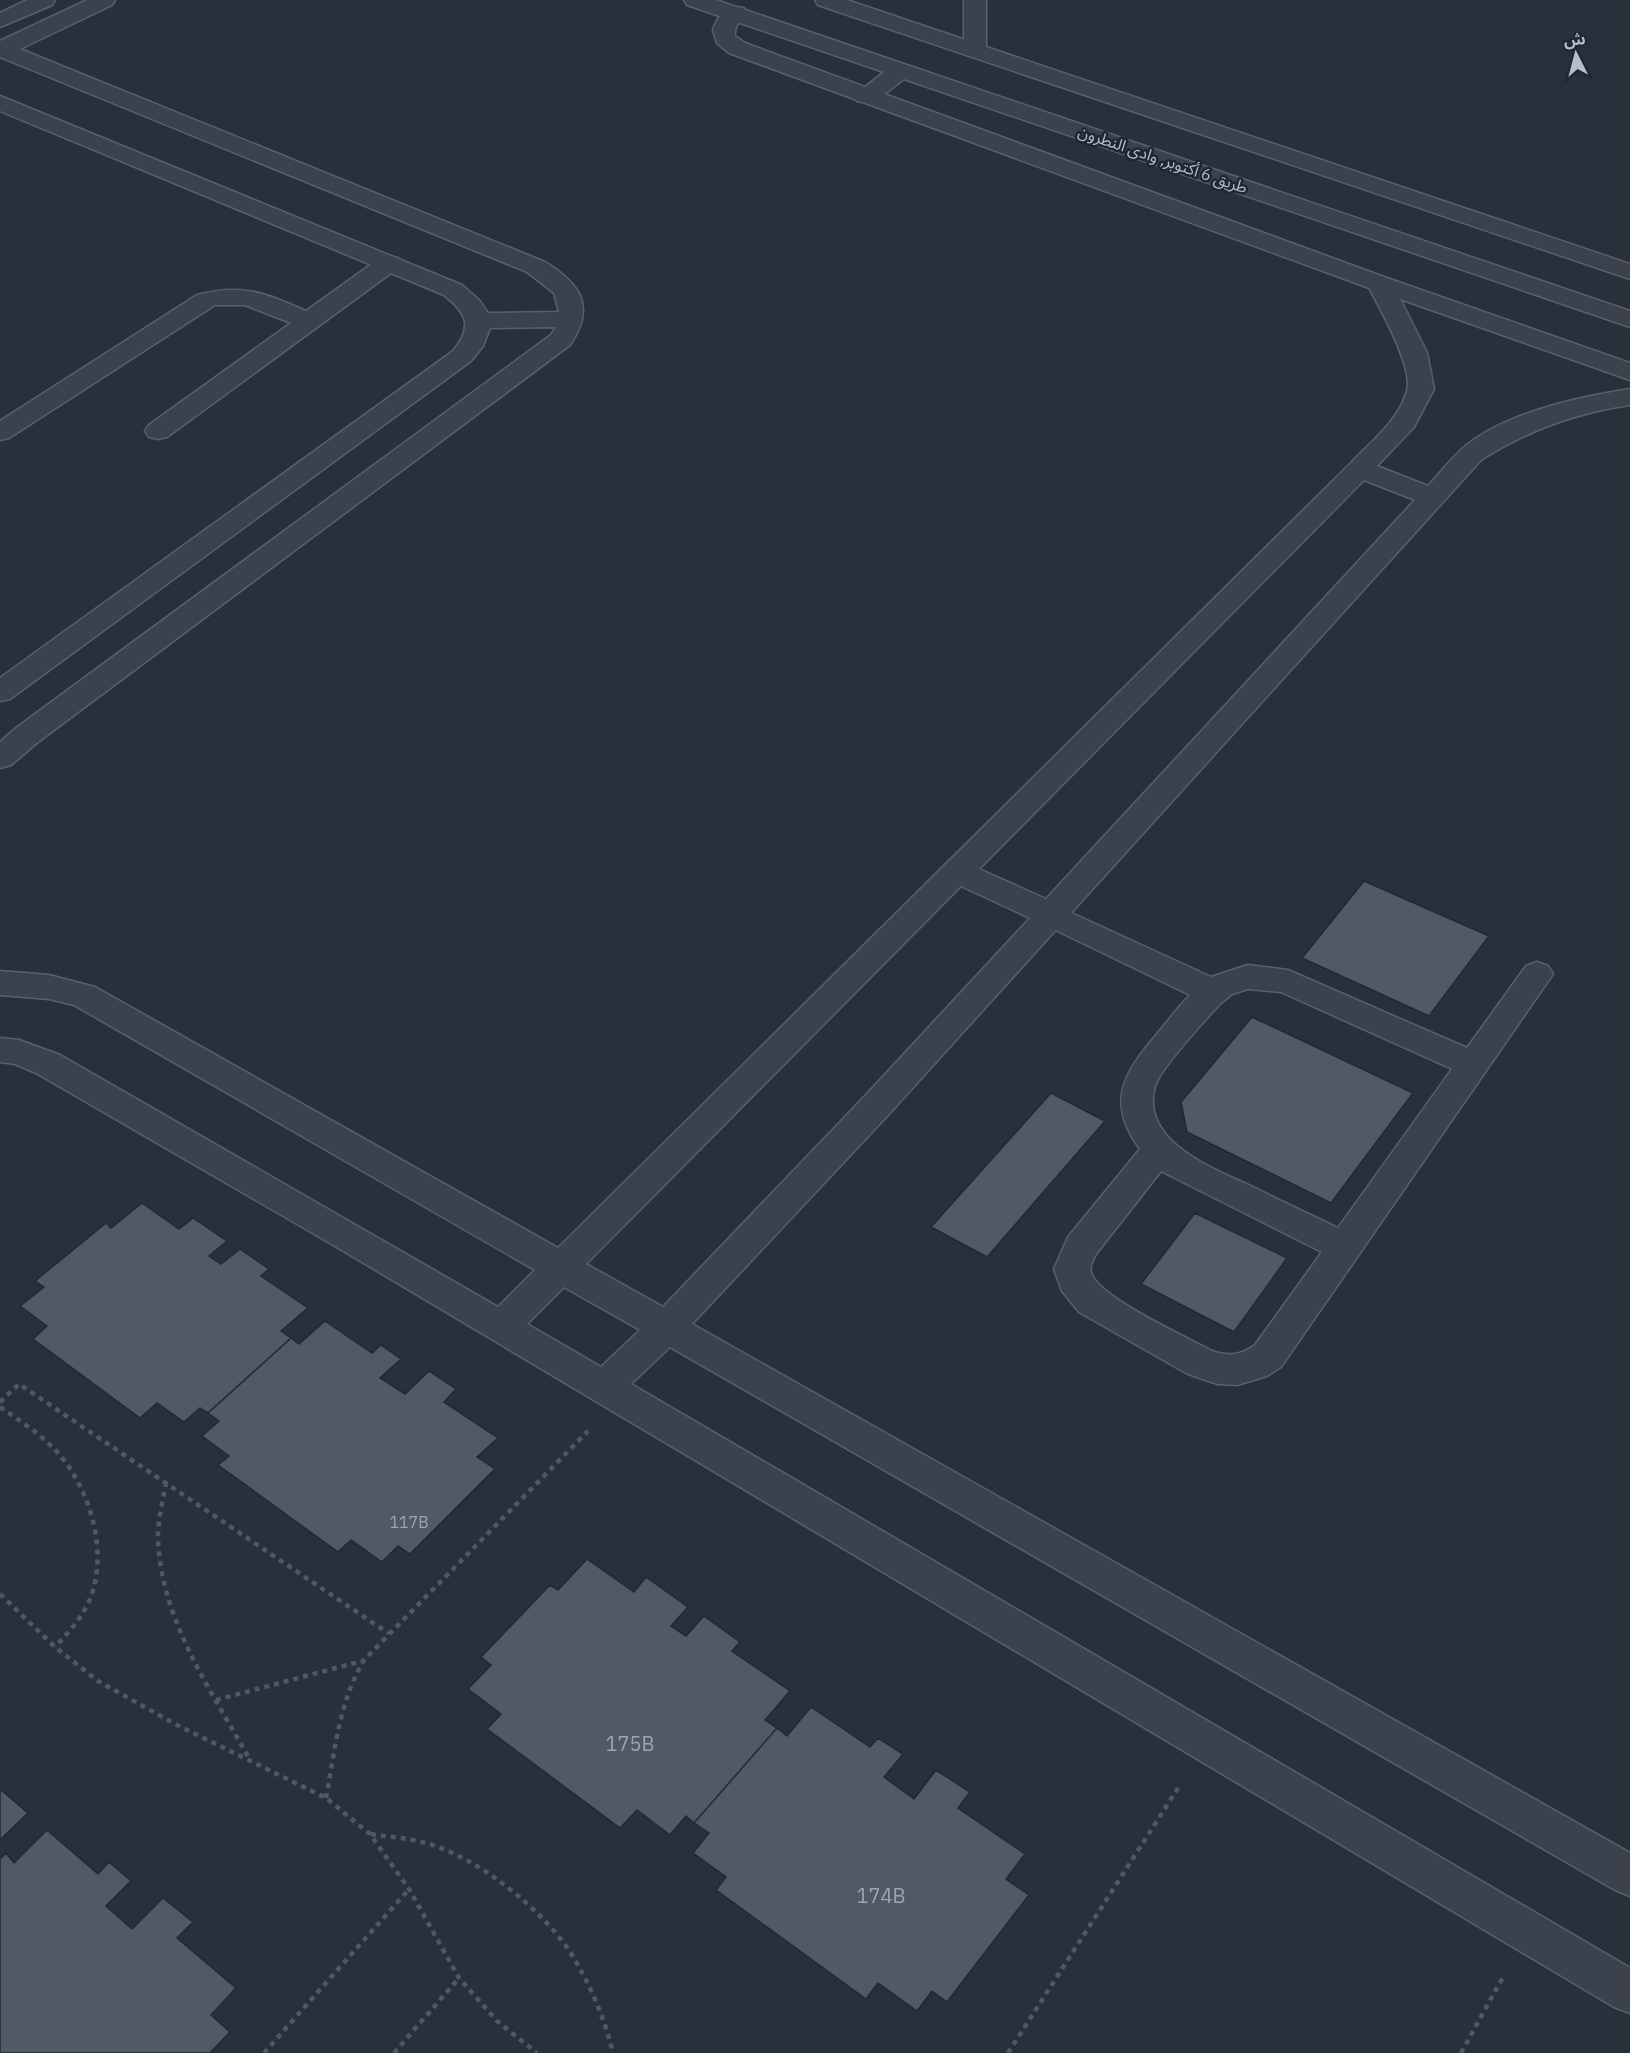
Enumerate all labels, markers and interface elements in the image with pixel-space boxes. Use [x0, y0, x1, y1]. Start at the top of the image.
north arrow [1546, 24, 1606, 84]
text: ش [1562, 28, 1586, 50]
street label: طريق 6 أكتوبر, وادى النطرون [1075, 121, 1251, 198]
house number: 117B [389, 1512, 429, 1532]
house number: 175B [605, 1730, 655, 1757]
house number: 174B [856, 1882, 906, 1909]

